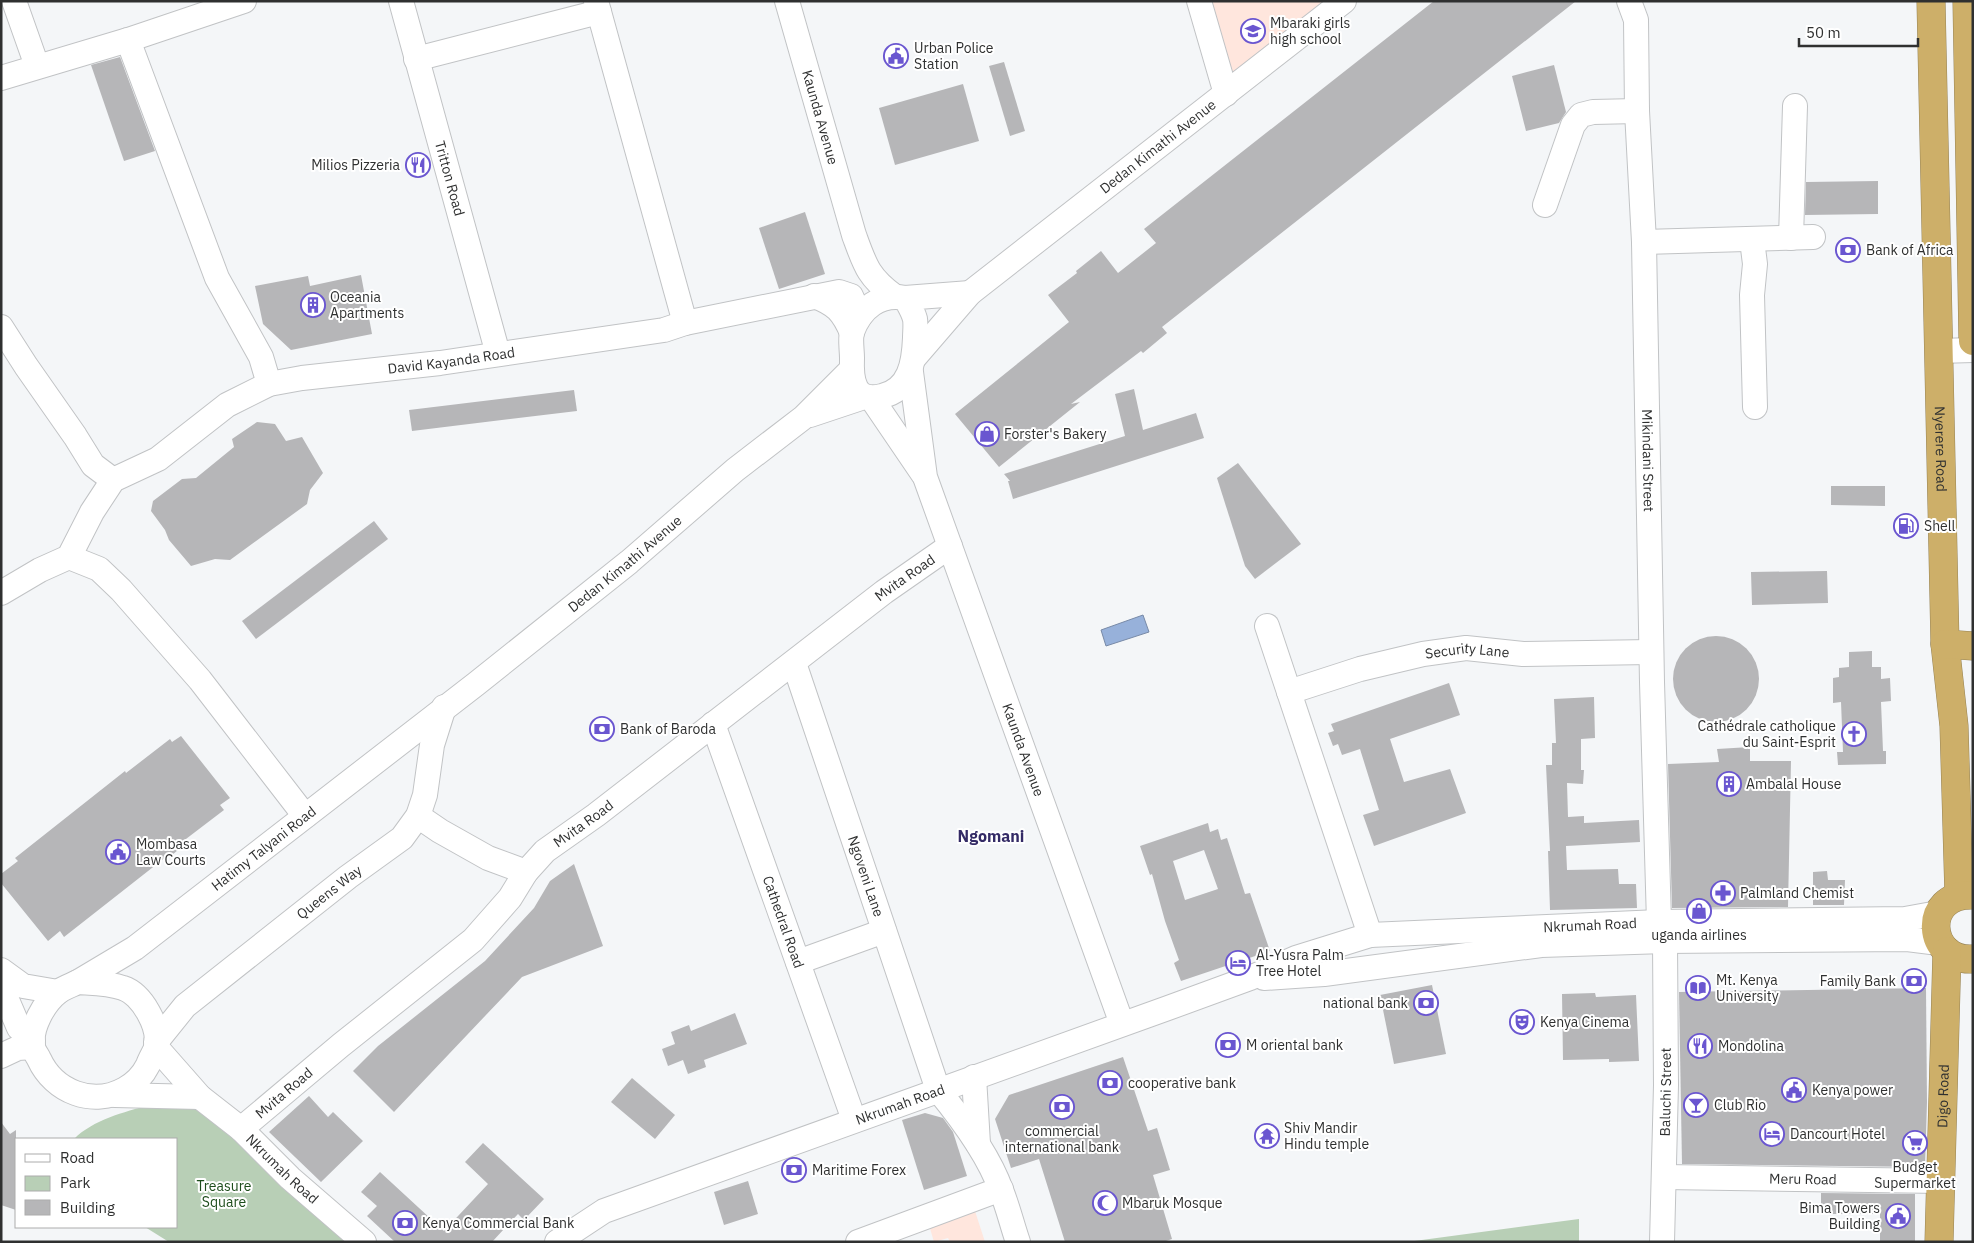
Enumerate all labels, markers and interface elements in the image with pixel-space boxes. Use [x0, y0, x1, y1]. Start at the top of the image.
place label: Mbaraki girls high school [1270, 14, 1351, 48]
scale bar [1799, 15, 1918, 47]
school or university icon: Mbaraki girls high school [1240, 18, 1266, 44]
text: 50 m [1806, 23, 1841, 42]
place label: Urban Police Station [914, 39, 994, 73]
public building icon: Urban Police Station [883, 43, 909, 69]
street label: Kaunda Avenue [798, 68, 842, 167]
street label: Dedan Kimathi Avenue [1096, 95, 1220, 197]
street label: Tritton Road [431, 139, 469, 218]
restaurant icon: Milios Pizzeria [405, 152, 431, 178]
place label: Milios Pizzeria [311, 156, 401, 174]
bank icon: Bank of Africa [1835, 237, 1861, 263]
place label: Bank of Africa [1866, 241, 1954, 259]
place label: Oceania Apartments [330, 288, 404, 322]
building icon: Oceania Apartments [300, 292, 326, 318]
street label: David Kayanda Road [387, 343, 516, 378]
street label: Nyerere Road [1931, 406, 1951, 492]
street label: Mikindani Street [1638, 409, 1658, 512]
shop icon: Forster's Bakery [974, 421, 1000, 447]
place label: Forster's Bakery [1004, 425, 1107, 443]
street label: Dedan Kimathi Avenue [564, 511, 686, 616]
fuel station icon: Shell [1893, 513, 1919, 539]
place label: Shell [1924, 517, 1956, 535]
street label: Mvita Road [871, 550, 938, 605]
street label: Security Lane [1424, 639, 1511, 663]
street label: Kaunda Avenue [998, 701, 1048, 799]
bank icon: Bank of Baroda [589, 716, 615, 742]
place label: Cathédrale catholique du Saint-Esprit [1698, 717, 1836, 751]
place label: Bank of Baroda [620, 720, 716, 738]
church icon: Cathédrale catholique du Saint-Esprit [1841, 721, 1867, 747]
building icon: Ambalal House [1716, 771, 1742, 797]
place label: Ambalal House [1746, 775, 1842, 793]
street label: Mvita Road [550, 796, 617, 851]
street label: Hatimy Talyani Road [208, 802, 320, 895]
district label: Ngomani [958, 826, 1024, 846]
street label: Ngoveni Lane [844, 833, 888, 919]
place label: Mombasa Law Courts [136, 835, 206, 869]
public building icon: Mombasa Law Courts [105, 839, 131, 865]
street label: Queens Way [293, 861, 365, 923]
street label: Cathedral Road [759, 873, 808, 970]
pharmacy icon: Palmland Chemist [1710, 880, 1736, 906]
place label: Palmland Chemist [1740, 884, 1854, 902]
shop icon: uganda airlines [1686, 898, 1712, 924]
street label: Nkrumah Road [1543, 914, 1637, 936]
place label: uganda airlines [1651, 926, 1747, 944]
place label: Al-Yusra Palm Tree Hotel [1256, 946, 1344, 980]
hotel icon: Al-Yusra Palm Tree Hotel [1225, 950, 1251, 976]
bank icon: Family Bank [1901, 968, 1927, 994]
place label: Mt. Kenya University [1716, 971, 1779, 1005]
place label: Family Bank [1820, 972, 1897, 990]
library icon: Mt. Kenya University [1685, 975, 1711, 1001]
bank icon: national bank [1413, 990, 1439, 1016]
place label: national bank [1323, 994, 1409, 1012]
theatre icon: Kenya Cinema [1509, 1009, 1535, 1035]
place label: Kenya Cinema [1540, 1013, 1630, 1031]
bank icon: M oriental bank [1215, 1032, 1241, 1058]
restaurant icon: Mondolina [1687, 1033, 1713, 1059]
place label: M oriental bank [1246, 1036, 1344, 1054]
place label: Mondolina [1718, 1037, 1784, 1055]
street label: Baluchi Street [1656, 1048, 1675, 1137]
street label: Mvita Road [251, 1064, 316, 1122]
street label: Digo Road [1933, 1064, 1953, 1128]
bank icon: cooperative bank [1097, 1070, 1123, 1096]
place label: cooperative bank [1128, 1074, 1237, 1092]
public building icon: Kenya power [1781, 1077, 1807, 1103]
street label: Nkrumah Road [853, 1080, 947, 1129]
place label: Kenya power [1812, 1081, 1893, 1099]
bar icon: Club Rio [1683, 1092, 1709, 1118]
bank icon: commercial international bank [1049, 1094, 1075, 1120]
place label: Club Rio [1714, 1096, 1766, 1114]
place label: Shiv Mandir Hindu temple [1284, 1119, 1369, 1153]
hotel icon: Dancourt Hotel [1759, 1121, 1785, 1147]
place label: commercial international bank [1005, 1122, 1120, 1156]
temple icon: Shiv Mandir Hindu temple [1254, 1123, 1280, 1149]
place label: Dancourt Hotel [1790, 1125, 1885, 1143]
street label: Nkrumah Road [242, 1130, 322, 1208]
supermarket icon: Budget Supermarket [1902, 1130, 1928, 1156]
legend [15, 1138, 178, 1228]
text: Road [60, 1148, 95, 1167]
bank icon: Maritime Forex [781, 1157, 807, 1183]
place label: Budget Supermarket [1874, 1158, 1956, 1192]
place label: Maritime Forex [812, 1161, 906, 1179]
street label: Meru Road [1769, 1170, 1837, 1188]
text: Park [60, 1173, 90, 1192]
park label: Treasure Square [196, 1177, 252, 1211]
mosque icon: Mbaruk Mosque [1092, 1190, 1118, 1216]
place label: Mbaruk Mosque [1122, 1194, 1223, 1212]
text: Building [60, 1198, 115, 1217]
place label: Bima Towers Building [1799, 1199, 1881, 1233]
public building icon: Bima Towers Building [1885, 1203, 1911, 1229]
bank icon: Kenya Commercial Bank [392, 1210, 418, 1236]
place label: Kenya Commercial Bank [422, 1214, 575, 1232]

